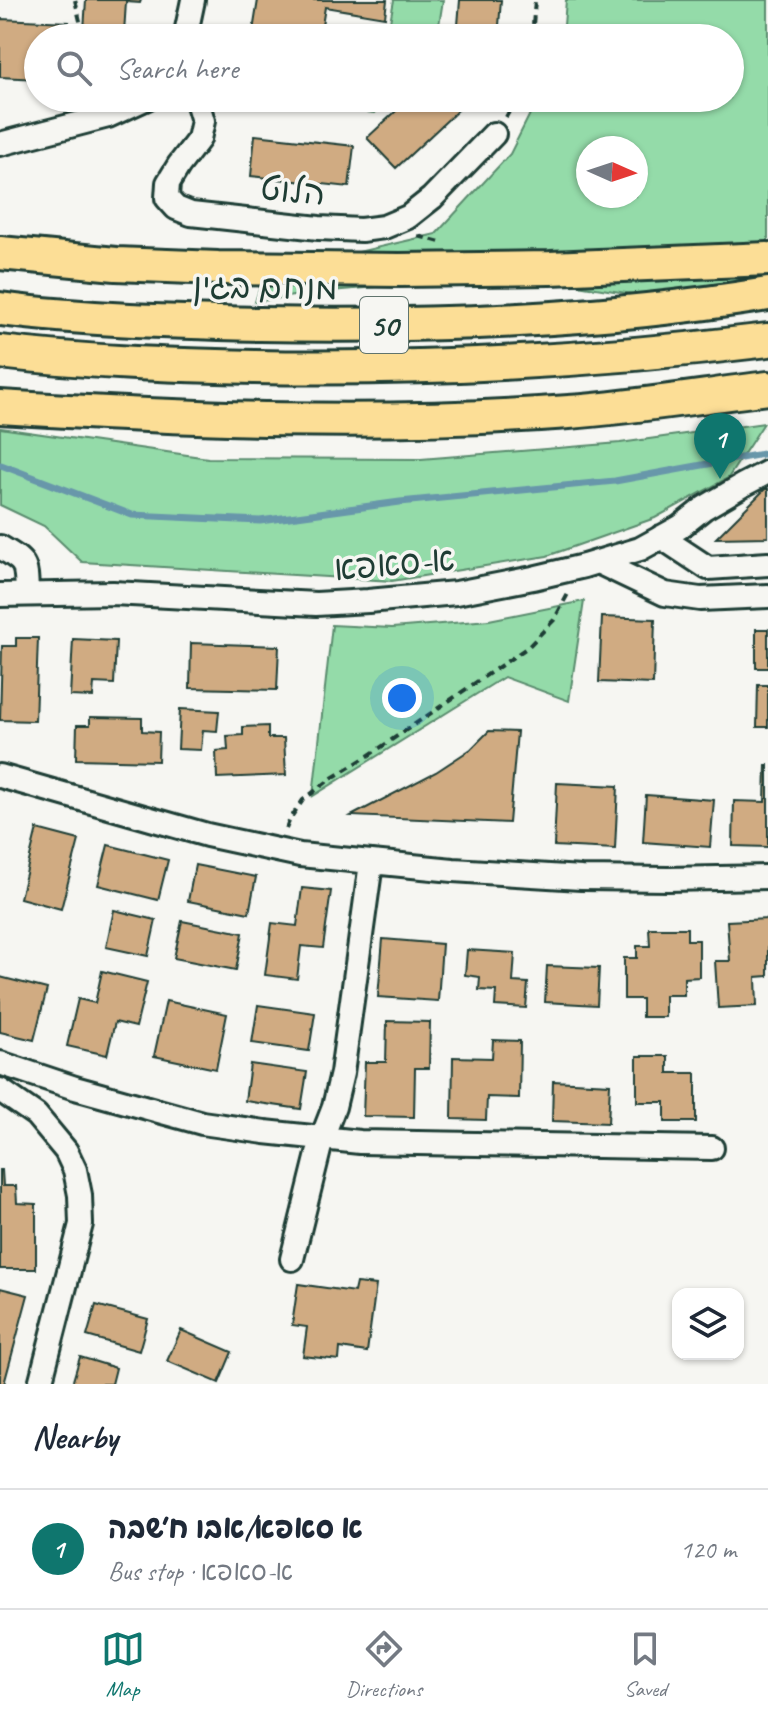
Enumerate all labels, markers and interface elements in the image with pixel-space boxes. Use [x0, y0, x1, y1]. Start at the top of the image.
search box [24, 24, 744, 112]
icon: search [52, 46, 96, 90]
text: Search here [116, 49, 238, 87]
north arrow [576, 136, 648, 208]
street label: הלוט [259, 166, 327, 215]
street label: מנחם בגין [192, 264, 338, 309]
road number: 50 [360, 297, 408, 353]
pin: 1 [694, 413, 746, 479]
street label: א-סאפא [332, 537, 456, 590]
your location [382, 678, 422, 718]
map controls [672, 1288, 744, 1360]
button: layers [672, 1288, 744, 1360]
text: Nearby [32, 1415, 118, 1458]
text: א סאפא/אבו ח׳שבה [108, 1509, 363, 1547]
text: 1 [52, 1533, 64, 1566]
text: 120 m [680, 1533, 736, 1566]
text: Bus stop · א-סאפא [108, 1555, 293, 1588]
tab: Map [101, 1627, 145, 1703]
tab: Directions [346, 1627, 422, 1703]
tab: Saved [623, 1627, 667, 1703]

